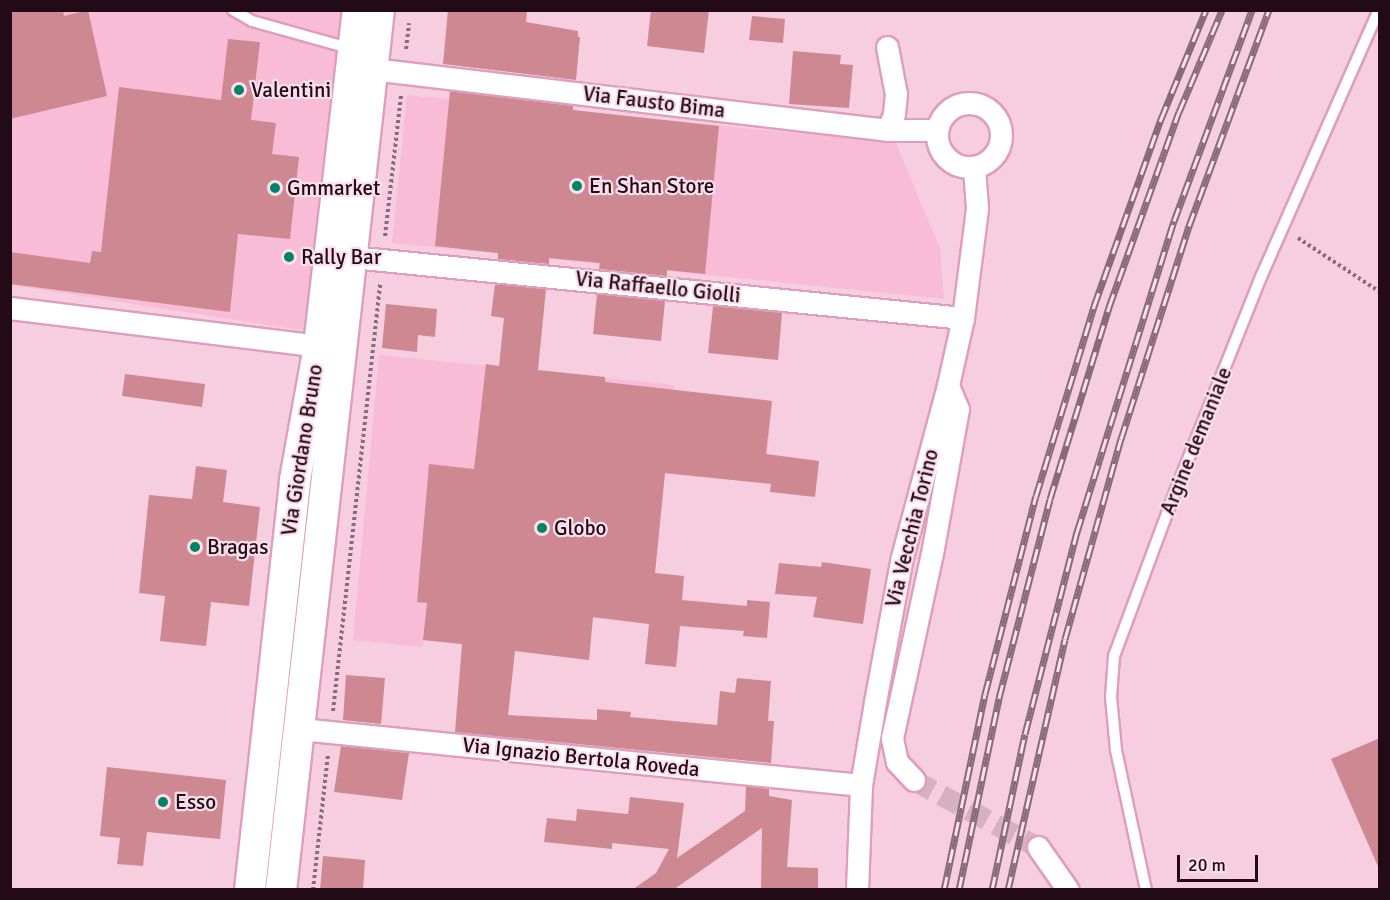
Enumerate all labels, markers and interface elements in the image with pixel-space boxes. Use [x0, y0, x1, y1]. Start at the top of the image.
place label: Valentini [251, 77, 331, 103]
street label: Via Fausto Bima [581, 81, 727, 123]
marker: Valentini [232, 83, 246, 97]
place label: En Shan Store [589, 173, 714, 199]
place label: Gmmarket [287, 175, 380, 201]
marker: En Shan Store [570, 179, 584, 193]
marker: Gmmarket [268, 181, 282, 195]
place label: Rally Bar [301, 244, 381, 270]
marker: Rally Bar [282, 250, 296, 264]
street label: Via Raffaello Giolli [574, 266, 742, 308]
street label: Via Giordano Bruno [276, 362, 328, 538]
street label: Argine demaniale [1155, 364, 1237, 518]
street label: Via Vecchia Torino [880, 446, 944, 610]
place label: Globo [554, 515, 606, 541]
marker: Globo [535, 521, 549, 535]
place label: Bragas [207, 534, 268, 560]
marker: Bragas [188, 540, 202, 554]
street label: Via Ignazio Bertola Roveda [461, 732, 701, 782]
place label: Esso [175, 789, 216, 815]
marker: Esso [156, 795, 170, 809]
scale bar [1180, 843, 1261, 881]
text: 20 m [1188, 854, 1226, 876]

